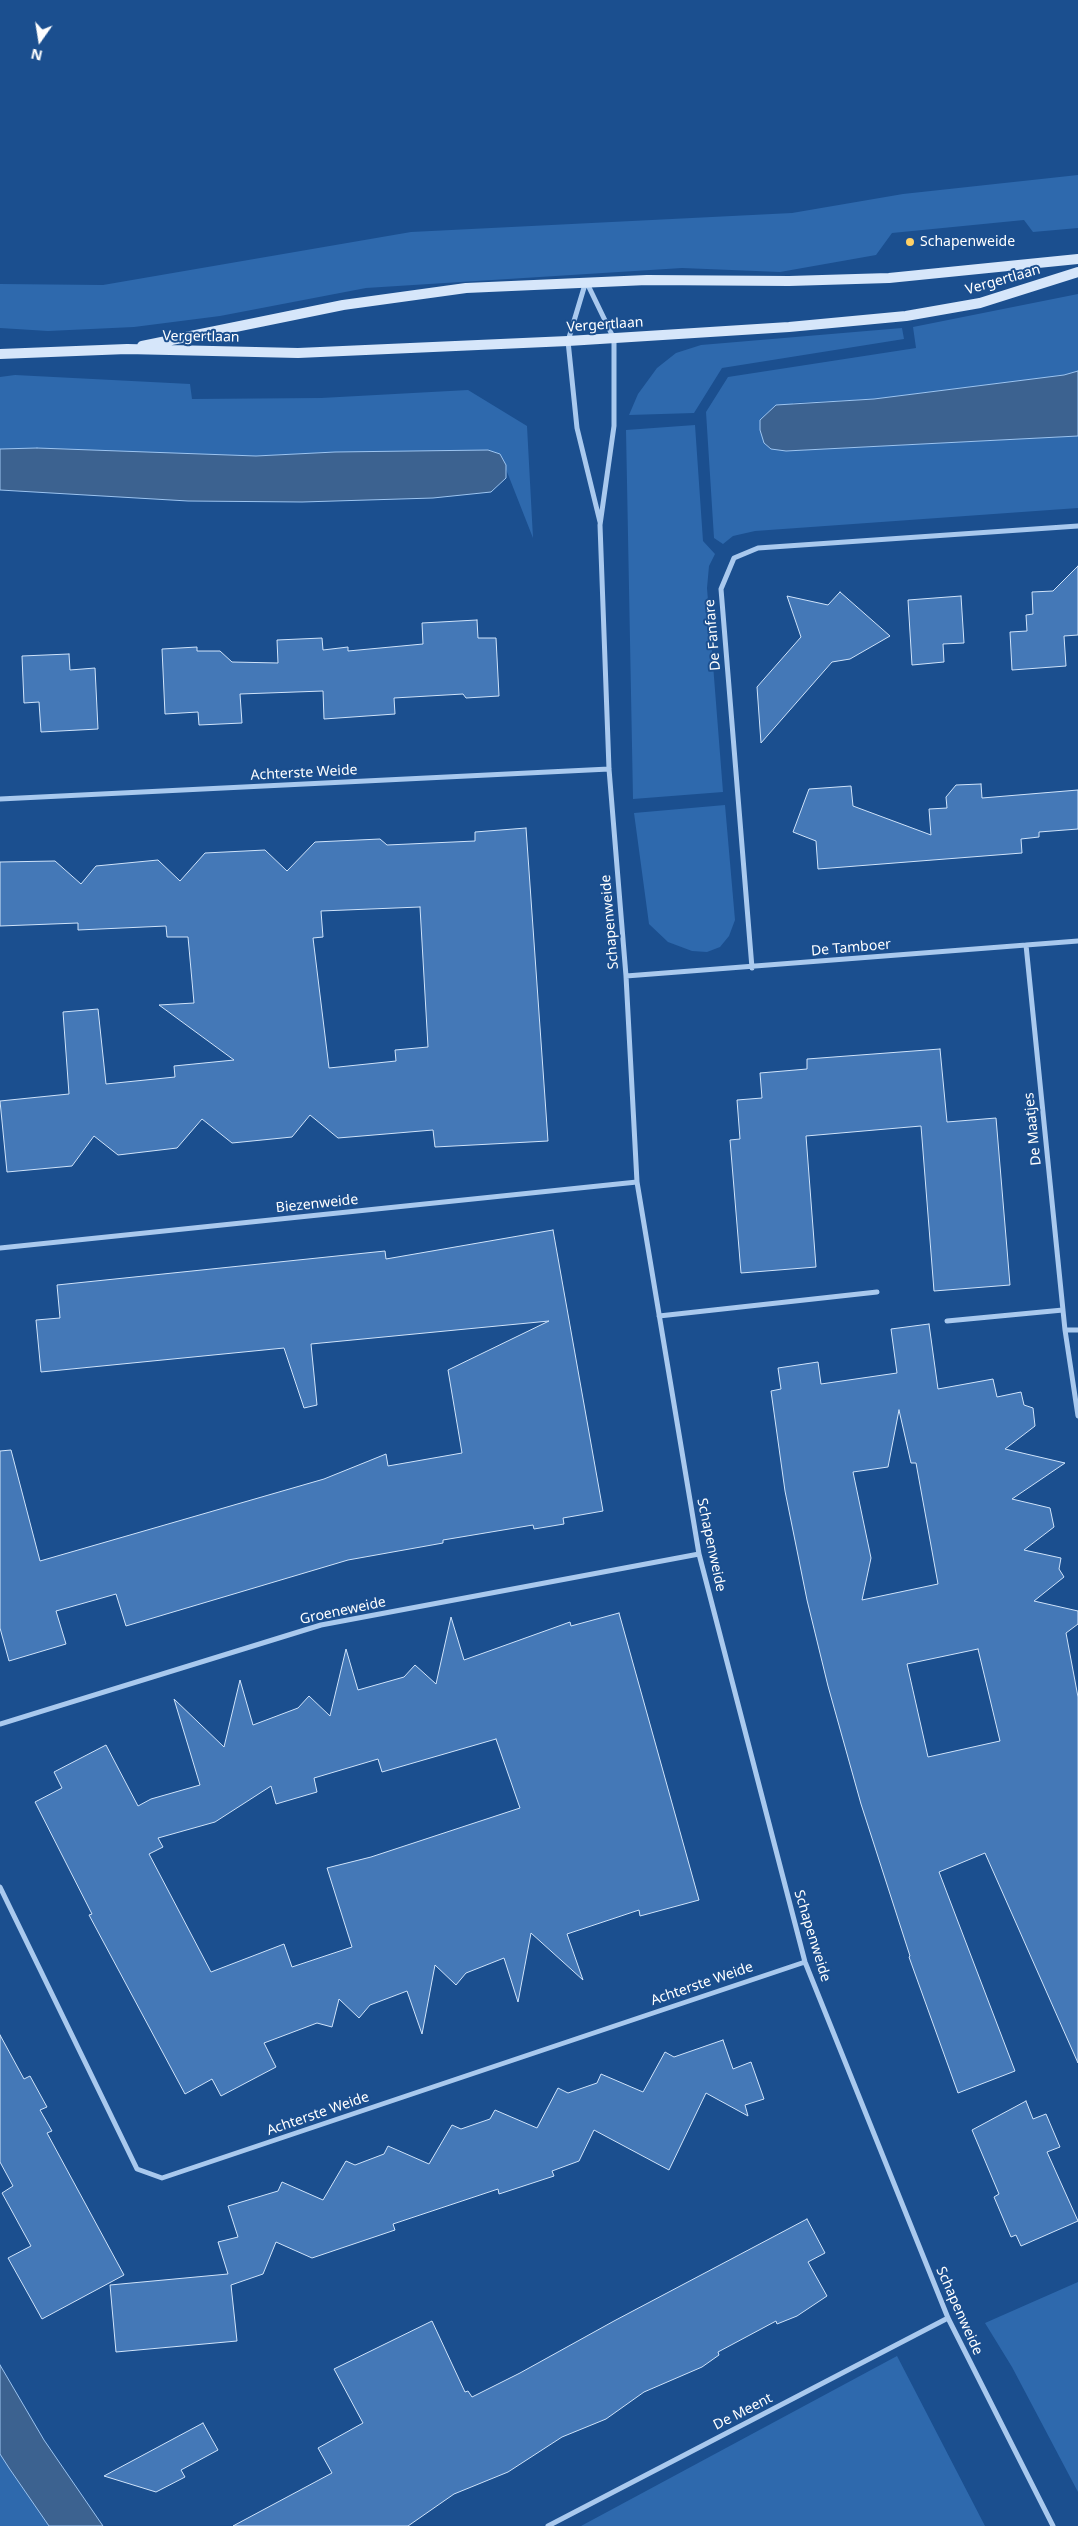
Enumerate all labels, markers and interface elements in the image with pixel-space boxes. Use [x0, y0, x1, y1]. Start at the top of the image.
north arrow [15, 15, 65, 65]
text: N [29, 45, 44, 66]
place label: Schapenweide [920, 234, 1015, 250]
marker: Schapenweide [904, 236, 916, 248]
street label: Vergertlaan [964, 261, 1042, 299]
street label: Vergertlaan [566, 314, 644, 336]
street label: Vergertlaan [162, 328, 240, 346]
street label: De Fanfare [702, 599, 724, 671]
street label: Achterste Weide [250, 762, 358, 784]
street label: Schapenweide [597, 874, 623, 970]
street label: De Tamboer [810, 936, 892, 960]
street label: De Maatjes [1021, 1092, 1045, 1166]
street label: Biezenweide [275, 1191, 359, 1217]
street label: Schapenweide [693, 1497, 729, 1593]
street label: Groeneweide [299, 1594, 387, 1628]
street label: Schapenweide [790, 1888, 834, 1984]
street label: Achterste Weide [649, 1959, 755, 2009]
street label: Achterste Weide [265, 2089, 371, 2139]
street label: Schapenweide [932, 2264, 986, 2358]
street label: De Meent [711, 2390, 775, 2434]

